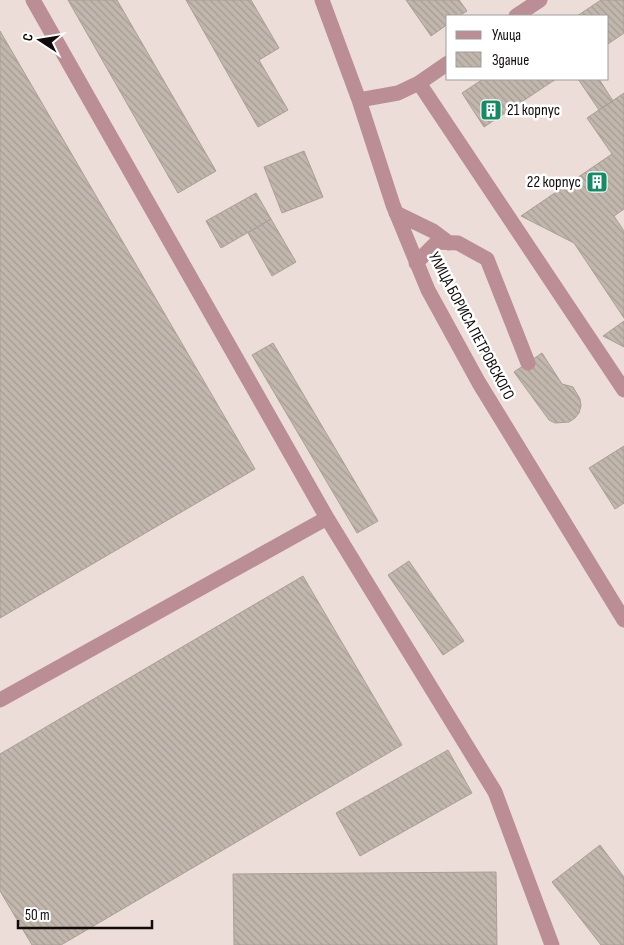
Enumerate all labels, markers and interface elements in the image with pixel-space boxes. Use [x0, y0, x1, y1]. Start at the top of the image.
north arrow [15, 15, 65, 65]
legend [446, 15, 609, 80]
text: Улица [492, 26, 521, 45]
text: С [19, 32, 37, 43]
text: Здание [492, 51, 529, 70]
building icon: 21 корпус [479, 98, 503, 122]
place label: 21 корпус [507, 101, 560, 120]
building icon: 22 корпус [585, 170, 609, 194]
place label: 22 корпус [527, 173, 581, 192]
street label: УЛИЦА БОРИСА ПЕТРОВСКОГО [424, 249, 518, 403]
scale bar [18, 898, 151, 930]
text: 50 m [25, 906, 50, 925]

